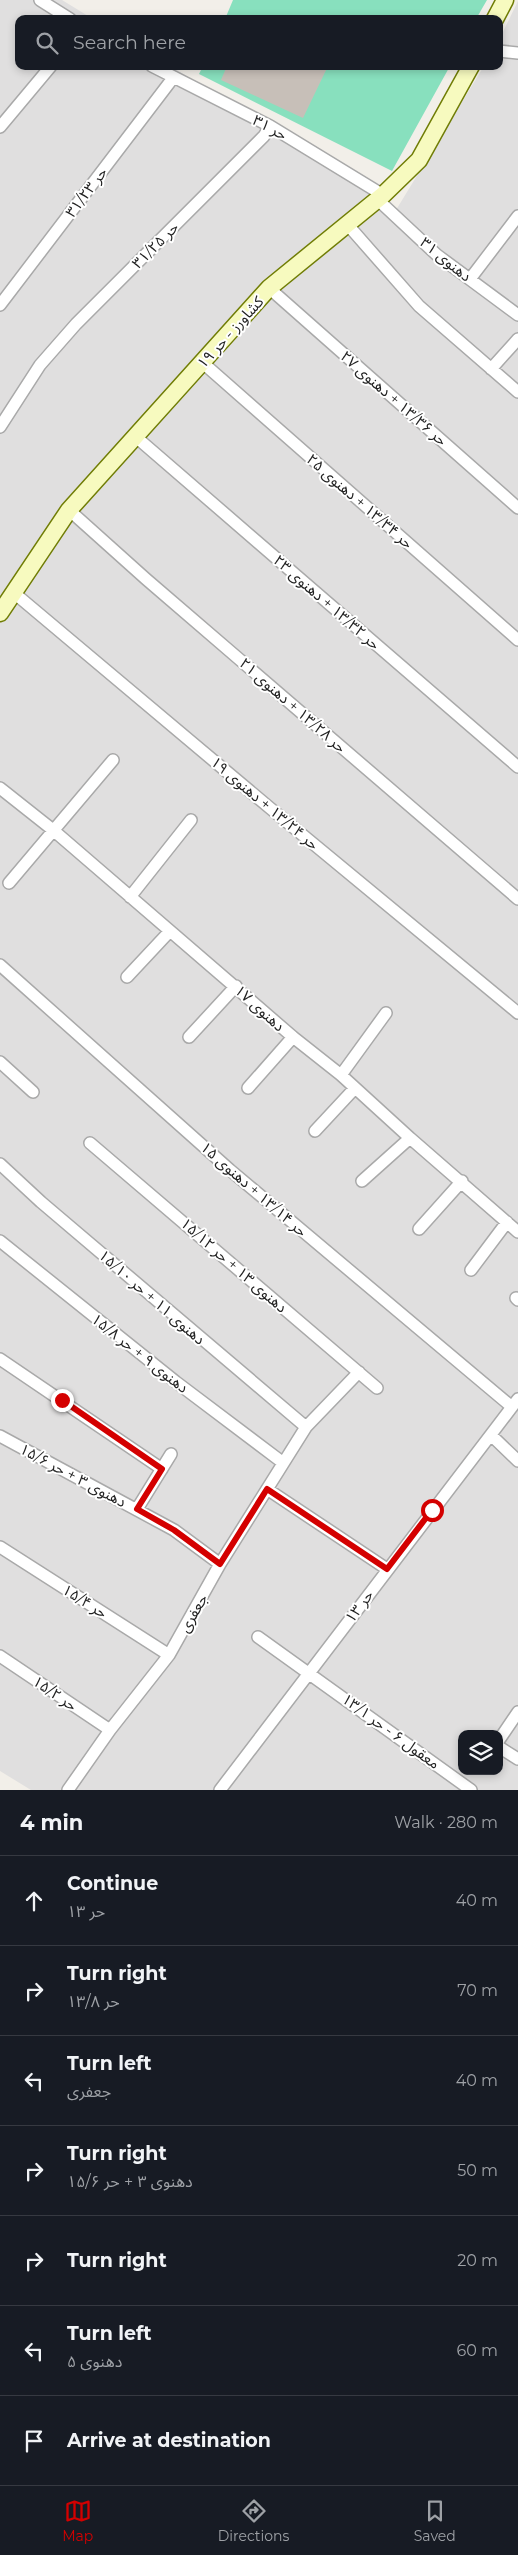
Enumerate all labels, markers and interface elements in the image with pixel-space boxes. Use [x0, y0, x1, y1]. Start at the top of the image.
search box [15, 15, 503, 70]
icon: search [33, 29, 61, 57]
text: Search here [73, 31, 186, 54]
street label: حر ۳۱ [250, 110, 290, 144]
street label: حر ۳۱/۲۳ [61, 163, 111, 221]
street label: حر ۳۱/۲۵ [128, 218, 182, 272]
street label: دهنوی ۳۱ [417, 233, 475, 285]
street label: کشاورز - حر ۱۹ [193, 291, 268, 372]
street label: حر ۱۳/۳۶ + دهنوی ۲۷ [337, 347, 451, 450]
street label: حر ۱۳/۳۴ + دهنوی ۲۵ [303, 450, 417, 553]
street label: حر ۱۳/۳۲ + دهنوی ۲۳ [270, 551, 384, 654]
street label: حر ۱۳/۲۸ + دهنوی ۲۱ [236, 654, 350, 757]
street label: حر ۱۳/۲۴ + دهنوی ۱۹ [207, 752, 323, 854]
street label: دهنوی ۱۷ [231, 981, 289, 1035]
street label: حر ۱۳/۱۴ + دهنوی ۱۵ [197, 1138, 311, 1241]
street label: دهنوی ۱۳ + حر ۱۵/۱۲ [177, 1214, 291, 1316]
street label: دهنوی ۱۱ + حر ۱۵/۱۰ [95, 1246, 209, 1348]
street label: دهنوی ۹ + حر ۱۵/۸ [88, 1309, 192, 1397]
route end [51, 1389, 74, 1412]
street label: دهنوی ۳ + حر ۱۵/۶ [16, 1439, 130, 1511]
route start [421, 1499, 444, 1522]
street label: حر ۱۵/۴ [59, 1580, 111, 1622]
street label: حر ۱۳ [341, 1586, 377, 1626]
street label: جعفری [174, 1590, 212, 1636]
street label: حر ۱۵/۲ [29, 1671, 81, 1715]
street label: معقول ۶ - حر ۱۳/۱ [338, 1689, 444, 1773]
map controls [458, 1730, 503, 1775]
button: layers [458, 1730, 503, 1775]
text: 4 min [20, 1810, 83, 1835]
text: Walk · 280 m [394, 1813, 498, 1832]
text: Continue [67, 1872, 158, 1895]
icon: ahead [20, 1887, 48, 1915]
text: 40 m [456, 1891, 498, 1910]
text: حر ۱۳ [67, 1902, 105, 1921]
text: Turn right [67, 1962, 167, 1985]
icon: right [20, 1977, 48, 2005]
text: 70 m [457, 1981, 498, 2000]
text: حر ۱۳/۸ [67, 1992, 120, 2011]
text: Turn left [67, 2052, 152, 2075]
icon: left [20, 2067, 48, 2095]
text: 40 m [456, 2071, 498, 2090]
text: جعفری [67, 2082, 111, 2101]
text: Turn right [67, 2142, 167, 2165]
icon: right [20, 2157, 48, 2185]
text: 50 m [457, 2161, 498, 2180]
text: دهنوی ۳ + حر ۱۵/۶ [67, 2172, 193, 2191]
icon: right [20, 2247, 48, 2275]
text: Turn right [67, 2249, 167, 2272]
text: 20 m [457, 2251, 498, 2270]
text: Turn left [67, 2322, 152, 2345]
icon: left [20, 2337, 48, 2365]
text: 60 m [456, 2341, 498, 2360]
text: دهنوی ۵ [67, 2352, 122, 2371]
icon: arrive [20, 2427, 48, 2455]
text: Arrive at destination [67, 2429, 271, 2452]
tab: Map [62, 2497, 93, 2545]
tab: Directions [218, 2497, 289, 2545]
tab: Saved [414, 2497, 456, 2545]

